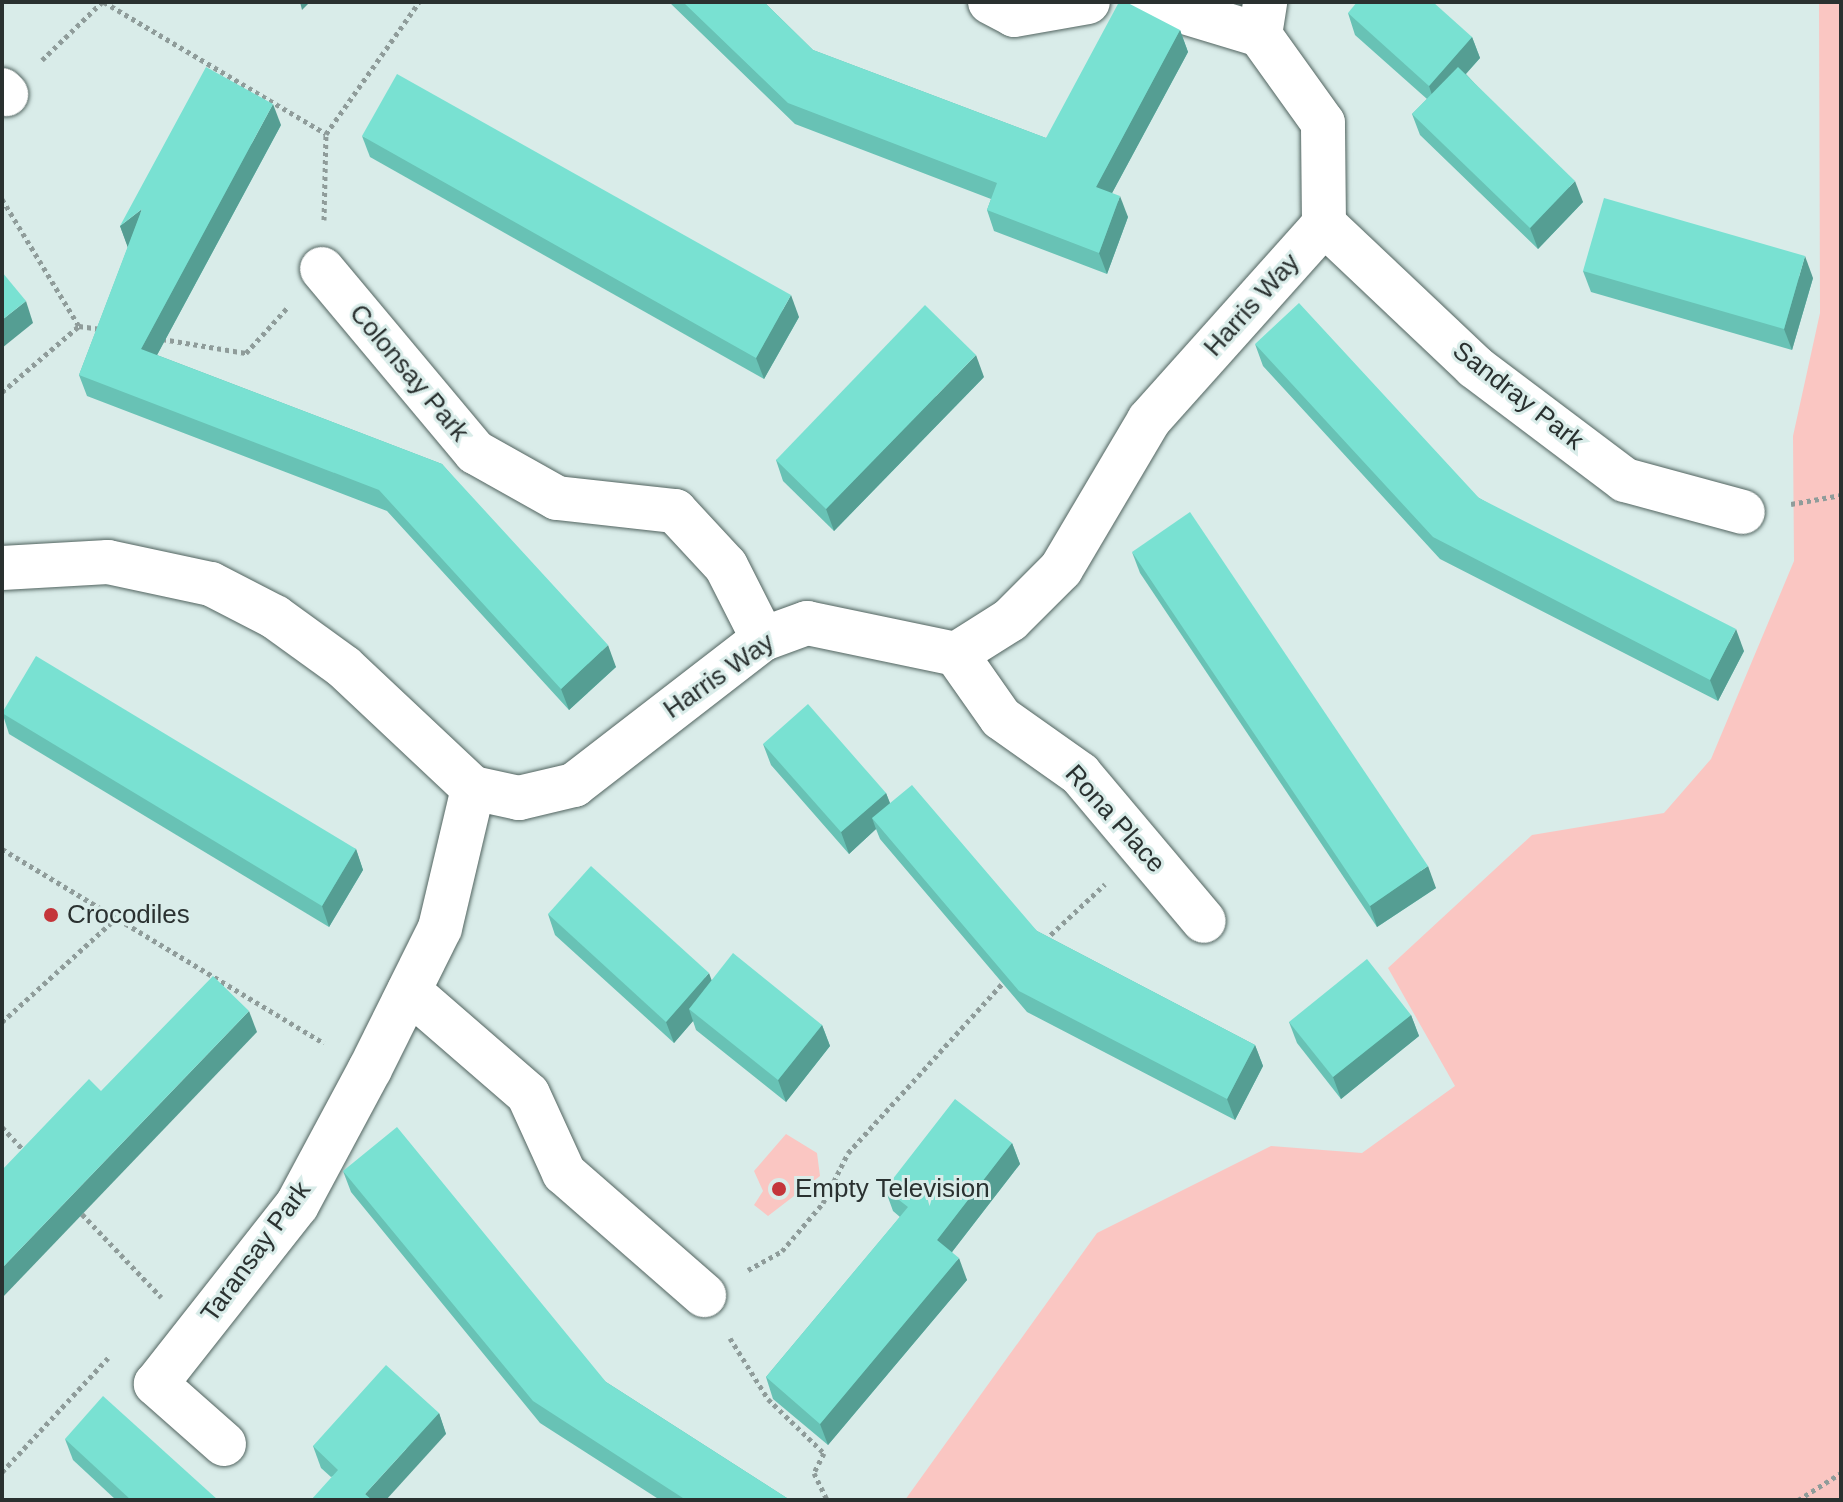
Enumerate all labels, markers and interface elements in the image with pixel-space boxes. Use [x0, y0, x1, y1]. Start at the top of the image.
street label: Harris Way [1198, 247, 1306, 363]
street label: Colonsay Park [343, 298, 475, 448]
street label: Sandray Park [1446, 335, 1590, 457]
street label: Harris Way [658, 627, 780, 725]
street label: Rona Place [1058, 759, 1172, 879]
place label: Crocodiles [67, 899, 190, 931]
marker: Crocodiles [42, 906, 60, 924]
place label: Empty Television [795, 1173, 990, 1205]
street label: Taransay Park [195, 1176, 317, 1328]
marker: Empty Television [770, 1180, 788, 1198]

